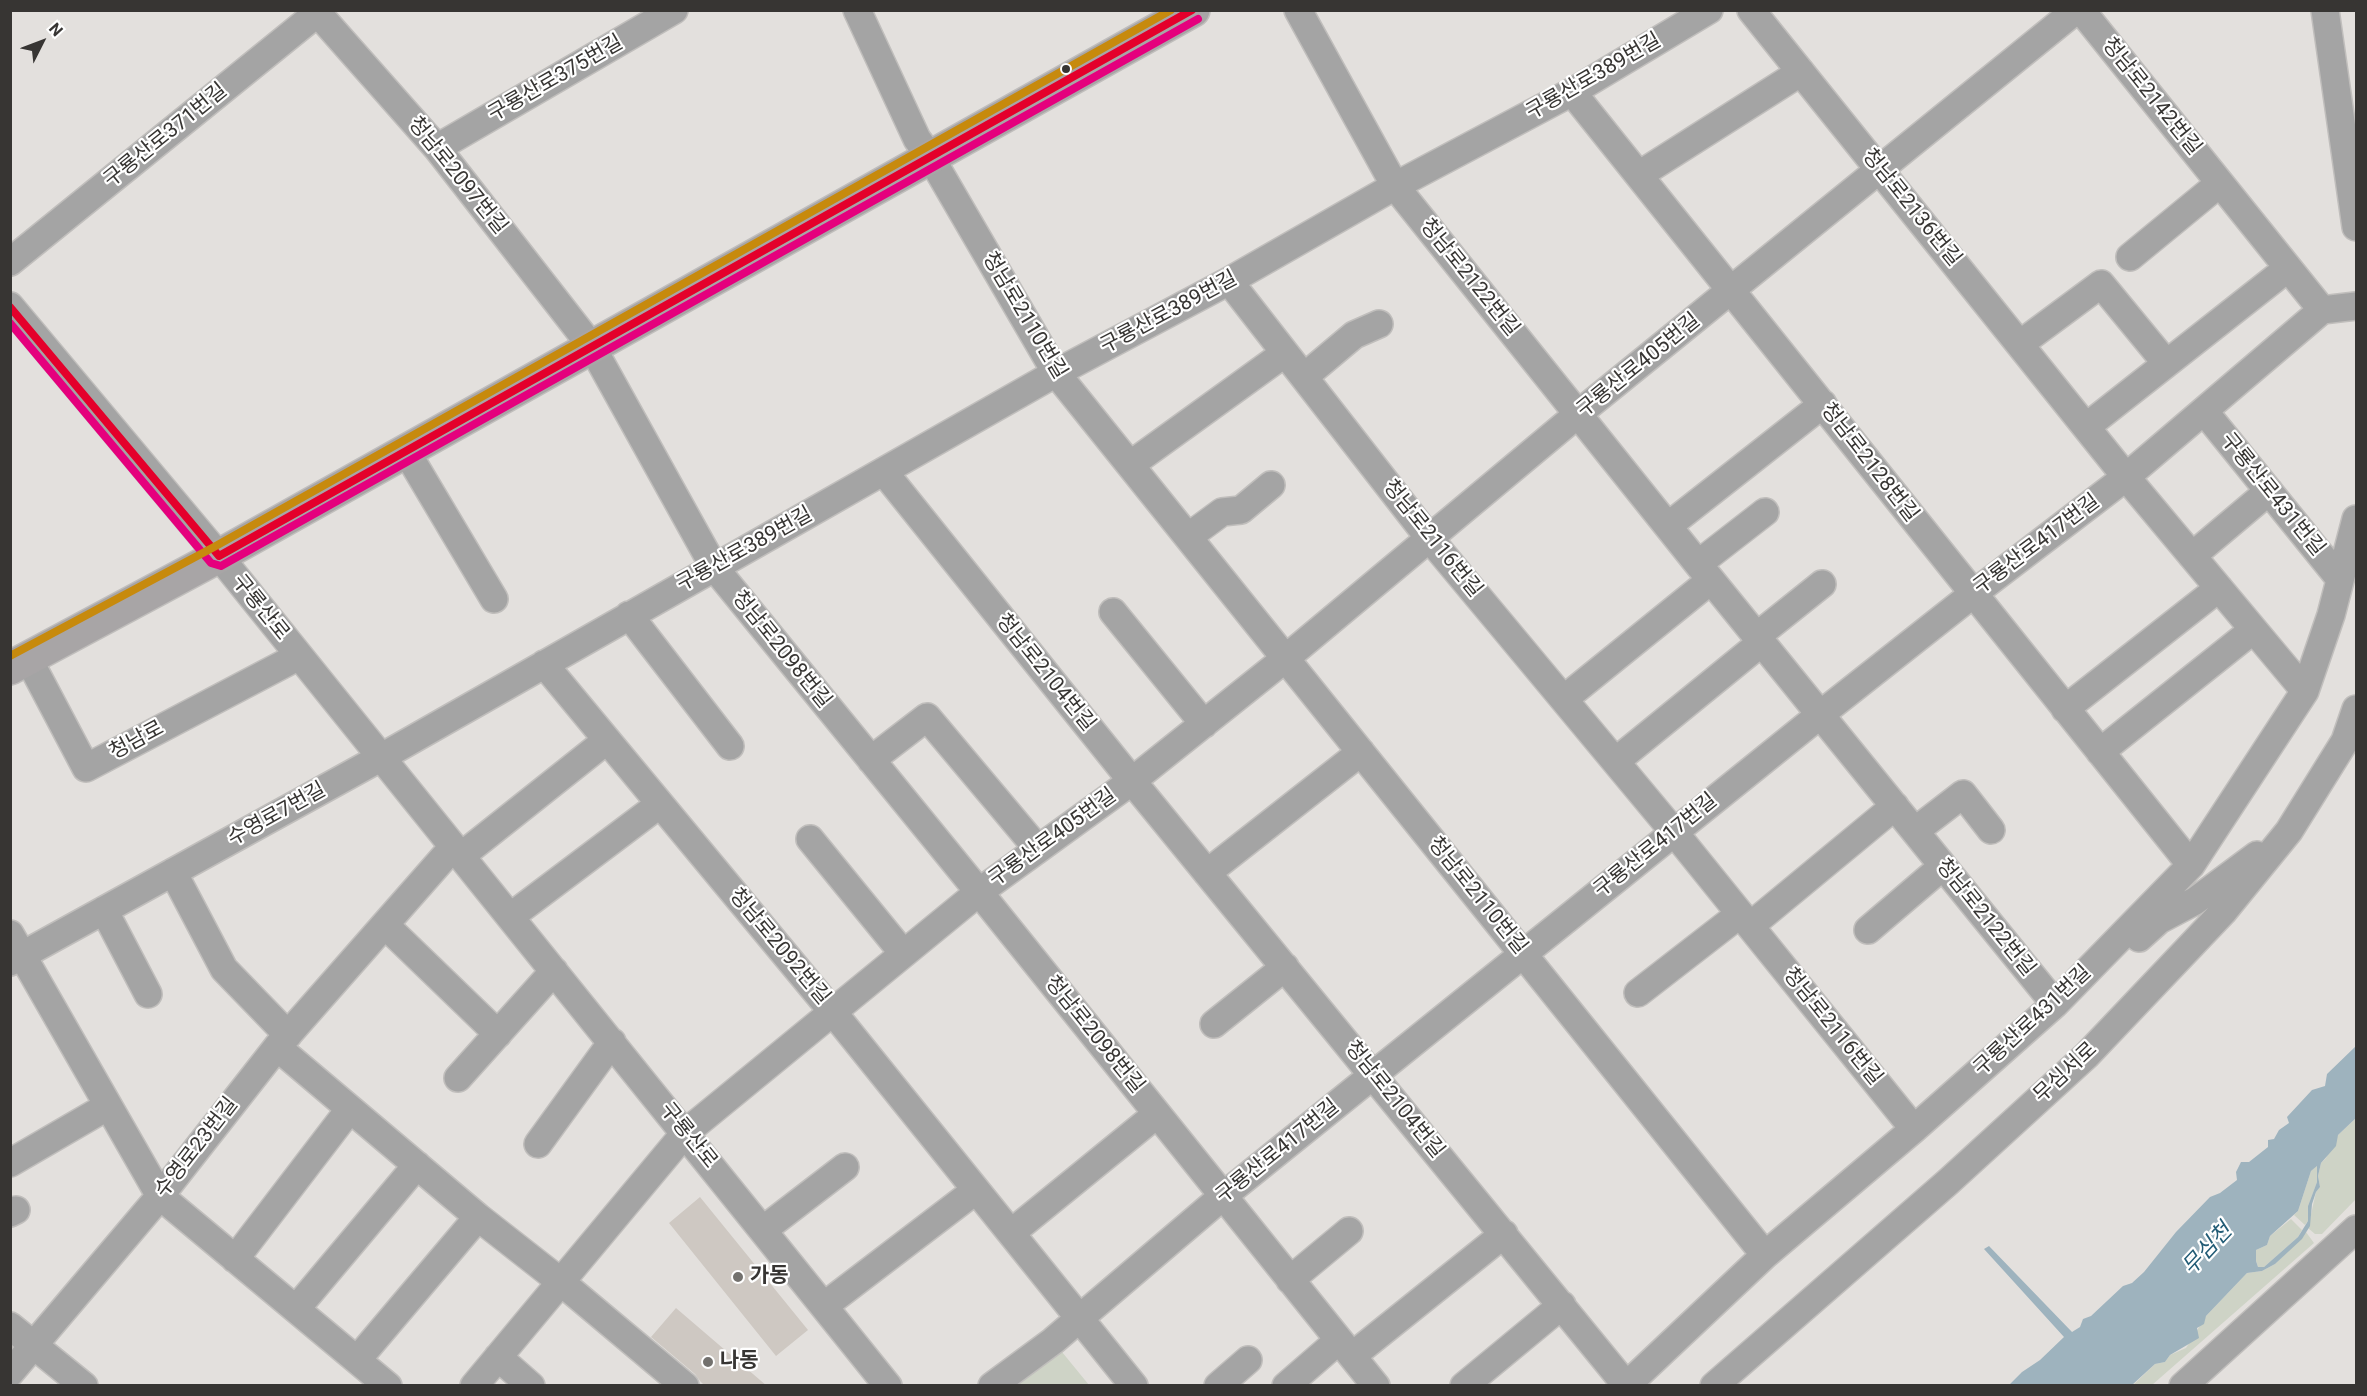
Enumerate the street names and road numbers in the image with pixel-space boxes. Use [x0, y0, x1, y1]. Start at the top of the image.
street label: 구룡산로389번길 [1522, 28, 1666, 126]
street label: 구룡산로375번길 [484, 30, 628, 128]
street label: 청남로2142번길 [2096, 33, 2206, 161]
street label: 구룡산로371번길 [99, 79, 233, 193]
street label: 청남로2097번길 [402, 112, 512, 240]
street label: 청남로2136번길 [1856, 144, 1966, 272]
street label: 청남로2122번길 [1414, 214, 1524, 342]
street label: 청남로2110번길 [976, 248, 1072, 384]
street label: 구룡산로389번길 [1096, 266, 1242, 360]
street label: 구룡산로405번길 [1572, 309, 1706, 423]
street label: 청남로2128번길 [1815, 399, 1923, 527]
street label: 구룡산로431번길 [2215, 428, 2329, 562]
street label: 청남로2116번길 [1377, 475, 1487, 603]
street label: 구룡산로417번길 [1969, 489, 2105, 601]
street label: 구룡산로389번길 [673, 502, 817, 598]
street label: 구룡산로 [226, 570, 294, 646]
street label: 청남로2098번길 [726, 586, 836, 714]
street label: 청남로2104번길 [990, 609, 1100, 737]
street label: 청남로 [105, 716, 169, 766]
street label: 수영로7번길 [223, 778, 331, 852]
street label: 구룡산로405번길 [984, 783, 1122, 893]
street label: 구룡산로417번길 [1589, 789, 1723, 903]
street label: 청남로2110번길 [1422, 832, 1532, 960]
street label: 청남로2122번길 [1930, 854, 2040, 982]
street label: 청남로2092번길 [723, 884, 835, 1010]
street label: 구룡산로431번길 [1969, 960, 2097, 1082]
street label: 청남로2116번길 [1777, 963, 1887, 1091]
street label: 청남로2098번길 [1039, 971, 1149, 1099]
street label: 청남로2104번길 [1339, 1036, 1449, 1164]
street label: 무심서로 [2029, 1037, 2103, 1109]
street label: 수영로23번길 [150, 1093, 244, 1203]
street label: 구룡산로417번길 [1211, 1095, 1345, 1209]
street label: 구룡산로 [654, 1098, 722, 1174]

